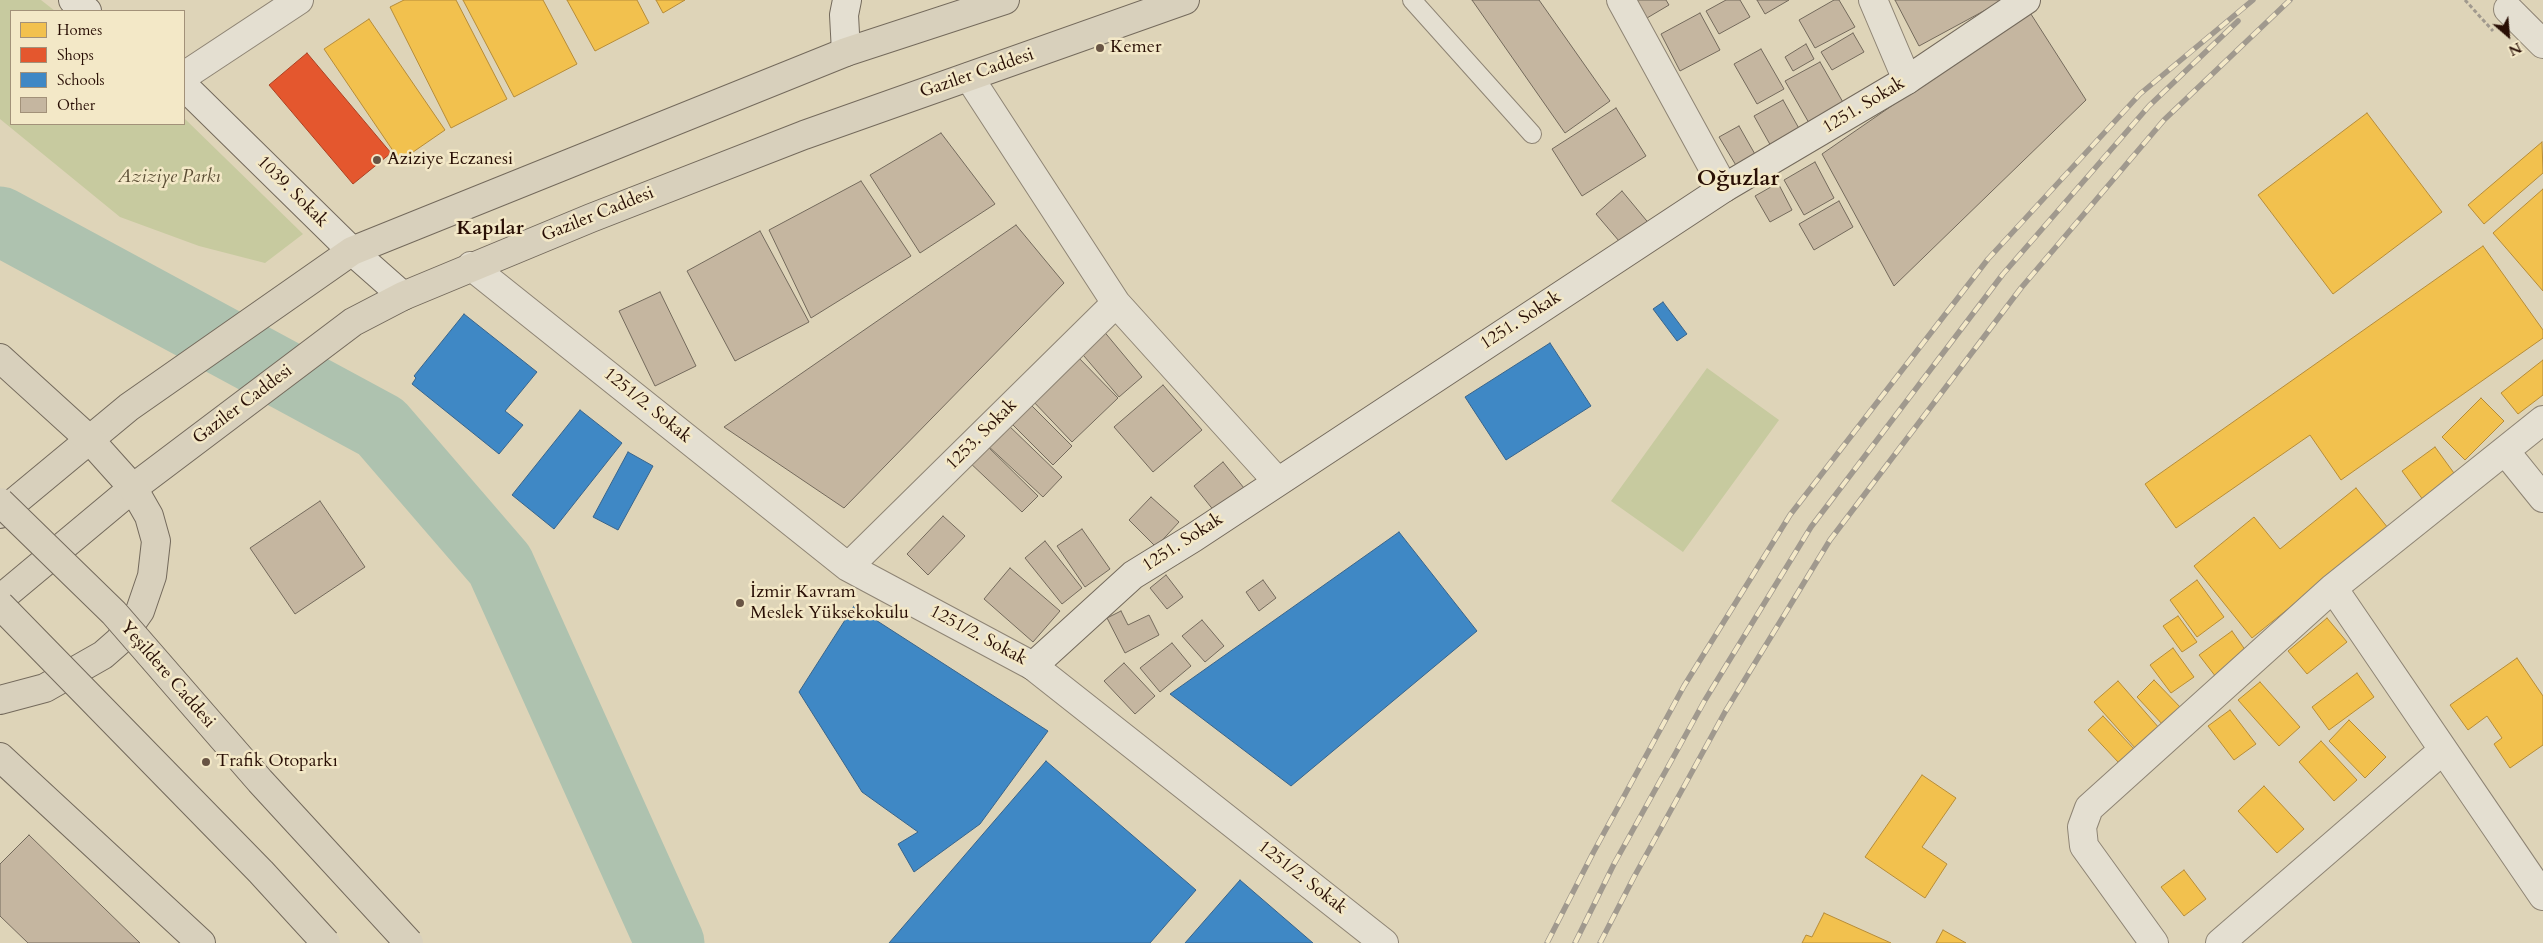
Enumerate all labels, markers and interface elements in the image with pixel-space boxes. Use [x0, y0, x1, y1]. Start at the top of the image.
legend [10, 10, 185, 125]
north arrow [2483, 10, 2533, 60]
text: Homes [57, 20, 102, 40]
place label: Kemer [1110, 37, 1162, 59]
text: N [2505, 38, 2525, 60]
marker: Kemer [1094, 42, 1106, 54]
street label: Gaziler Caddesi [917, 44, 1037, 104]
text: Shops [57, 45, 94, 65]
text: Schools [57, 70, 105, 90]
street label: 1251. Sokak [1819, 73, 1909, 139]
text: Other [57, 95, 95, 115]
place label: Aziziye Eczanesi [387, 149, 513, 171]
street label: 1039. Sokak [252, 152, 332, 232]
marker: Aziziye Eczanesi [371, 154, 383, 166]
park label: Aziziye Parkı [118, 167, 220, 189]
district label: Oğuzlar [1697, 167, 1779, 193]
street label: Gaziler Caddesi [539, 183, 657, 247]
district label: Kapılar [456, 217, 524, 241]
street label: 1251. Sokak [1477, 287, 1565, 355]
street label: Gaziler Caddesi [189, 360, 297, 450]
street label: 1251/2. Sokak [599, 364, 695, 448]
street label: 1253. Sokak [942, 395, 1022, 475]
street label: 1251. Sokak [1139, 509, 1227, 577]
place label: İzmir Kavram Meslek Yüksekokulu [750, 582, 909, 624]
marker: İzmir Kavram Meslek Yüksekokulu [734, 597, 746, 609]
street label: 1251/2. Sokak [926, 601, 1030, 671]
street label: Yeşildere Caddesi [115, 617, 219, 733]
place label: Trafik Otoparkı [216, 751, 338, 773]
marker: Trafik Otoparkı [200, 756, 212, 768]
street label: 1251/2. Sokak [1253, 837, 1351, 919]

